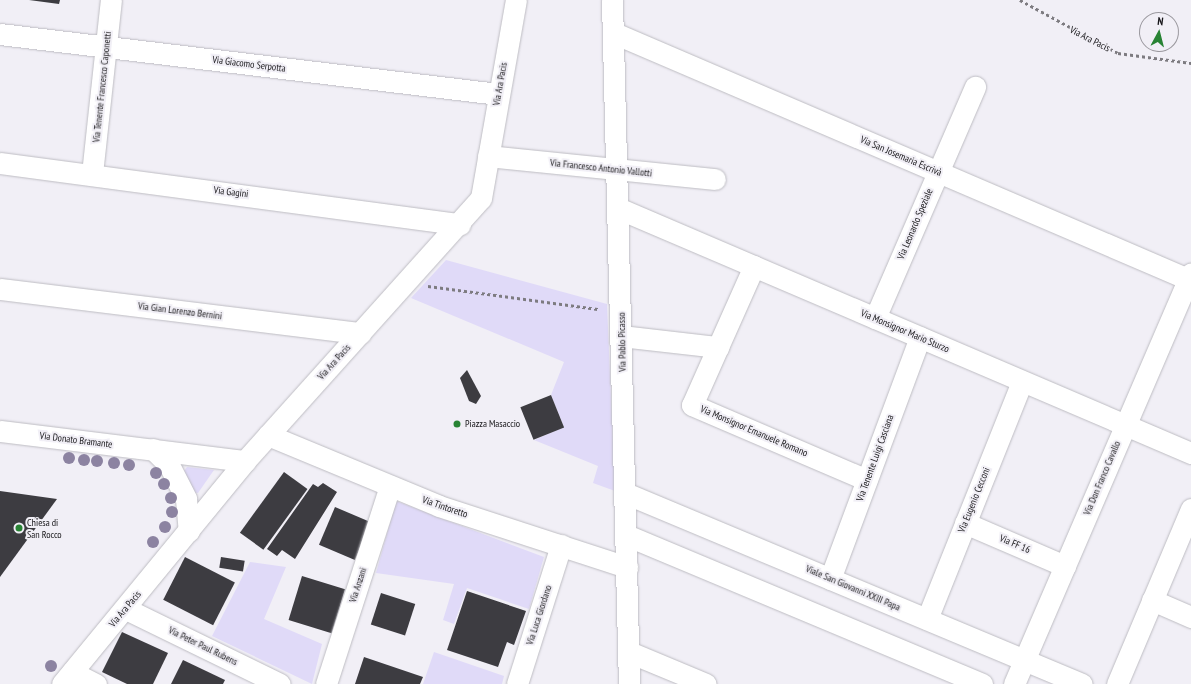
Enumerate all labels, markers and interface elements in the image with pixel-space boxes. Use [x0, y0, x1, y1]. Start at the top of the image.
north arrow [1139, 12, 1179, 52]
text: N [1157, 14, 1164, 28]
street label: Via Ara Pacis [1068, 24, 1112, 54]
street label: Via Tenente Francesco Caponetti [90, 31, 114, 143]
street label: Via Giacomo Serpotta [212, 54, 286, 74]
street label: Via Ara Pacis [490, 61, 510, 107]
street label: Via San Josemaria Escrivà [858, 133, 944, 179]
street label: Via Francesco Antonio Vallotti [549, 157, 653, 179]
street label: Via Gagini [213, 184, 249, 200]
street label: Via Leonardo Speziale [895, 187, 935, 261]
street label: Via Gian Lorenzo Bernini [137, 300, 223, 322]
street label: Via Monsignor Mario Sturzo [859, 307, 951, 355]
street label: Via Pablo Picasso [615, 312, 629, 372]
street label: Via Ara Pacis [315, 342, 353, 382]
street label: Via Monsignor Emanuele Romano [698, 403, 810, 459]
street label: Via Tenente Luigi Casciana [854, 413, 896, 503]
place label: Piazza Masaccio [465, 418, 520, 430]
marker: Piazza Masaccio [452, 419, 462, 429]
street label: Via Donato Bramante [39, 430, 113, 450]
street label: Via Don Franco Cavallo [1081, 439, 1123, 517]
street label: Via Eugenio Cecconi [956, 466, 992, 534]
street label: Via Tintoretto [421, 494, 469, 520]
place label: Chiesa di San Rocco [27, 516, 62, 540]
marker: Chiesa di San Rocco [14, 523, 24, 533]
street label: Via FF 16 [998, 532, 1032, 556]
street label: Viale San Giovanni XXIII Papa [804, 563, 902, 613]
street label: Via Anzani [347, 566, 369, 604]
street label: Via Luca Giordano [524, 584, 554, 646]
street label: Via Ara Pacis [106, 588, 144, 630]
street label: Via Peter Paul Rubens [167, 624, 239, 668]

